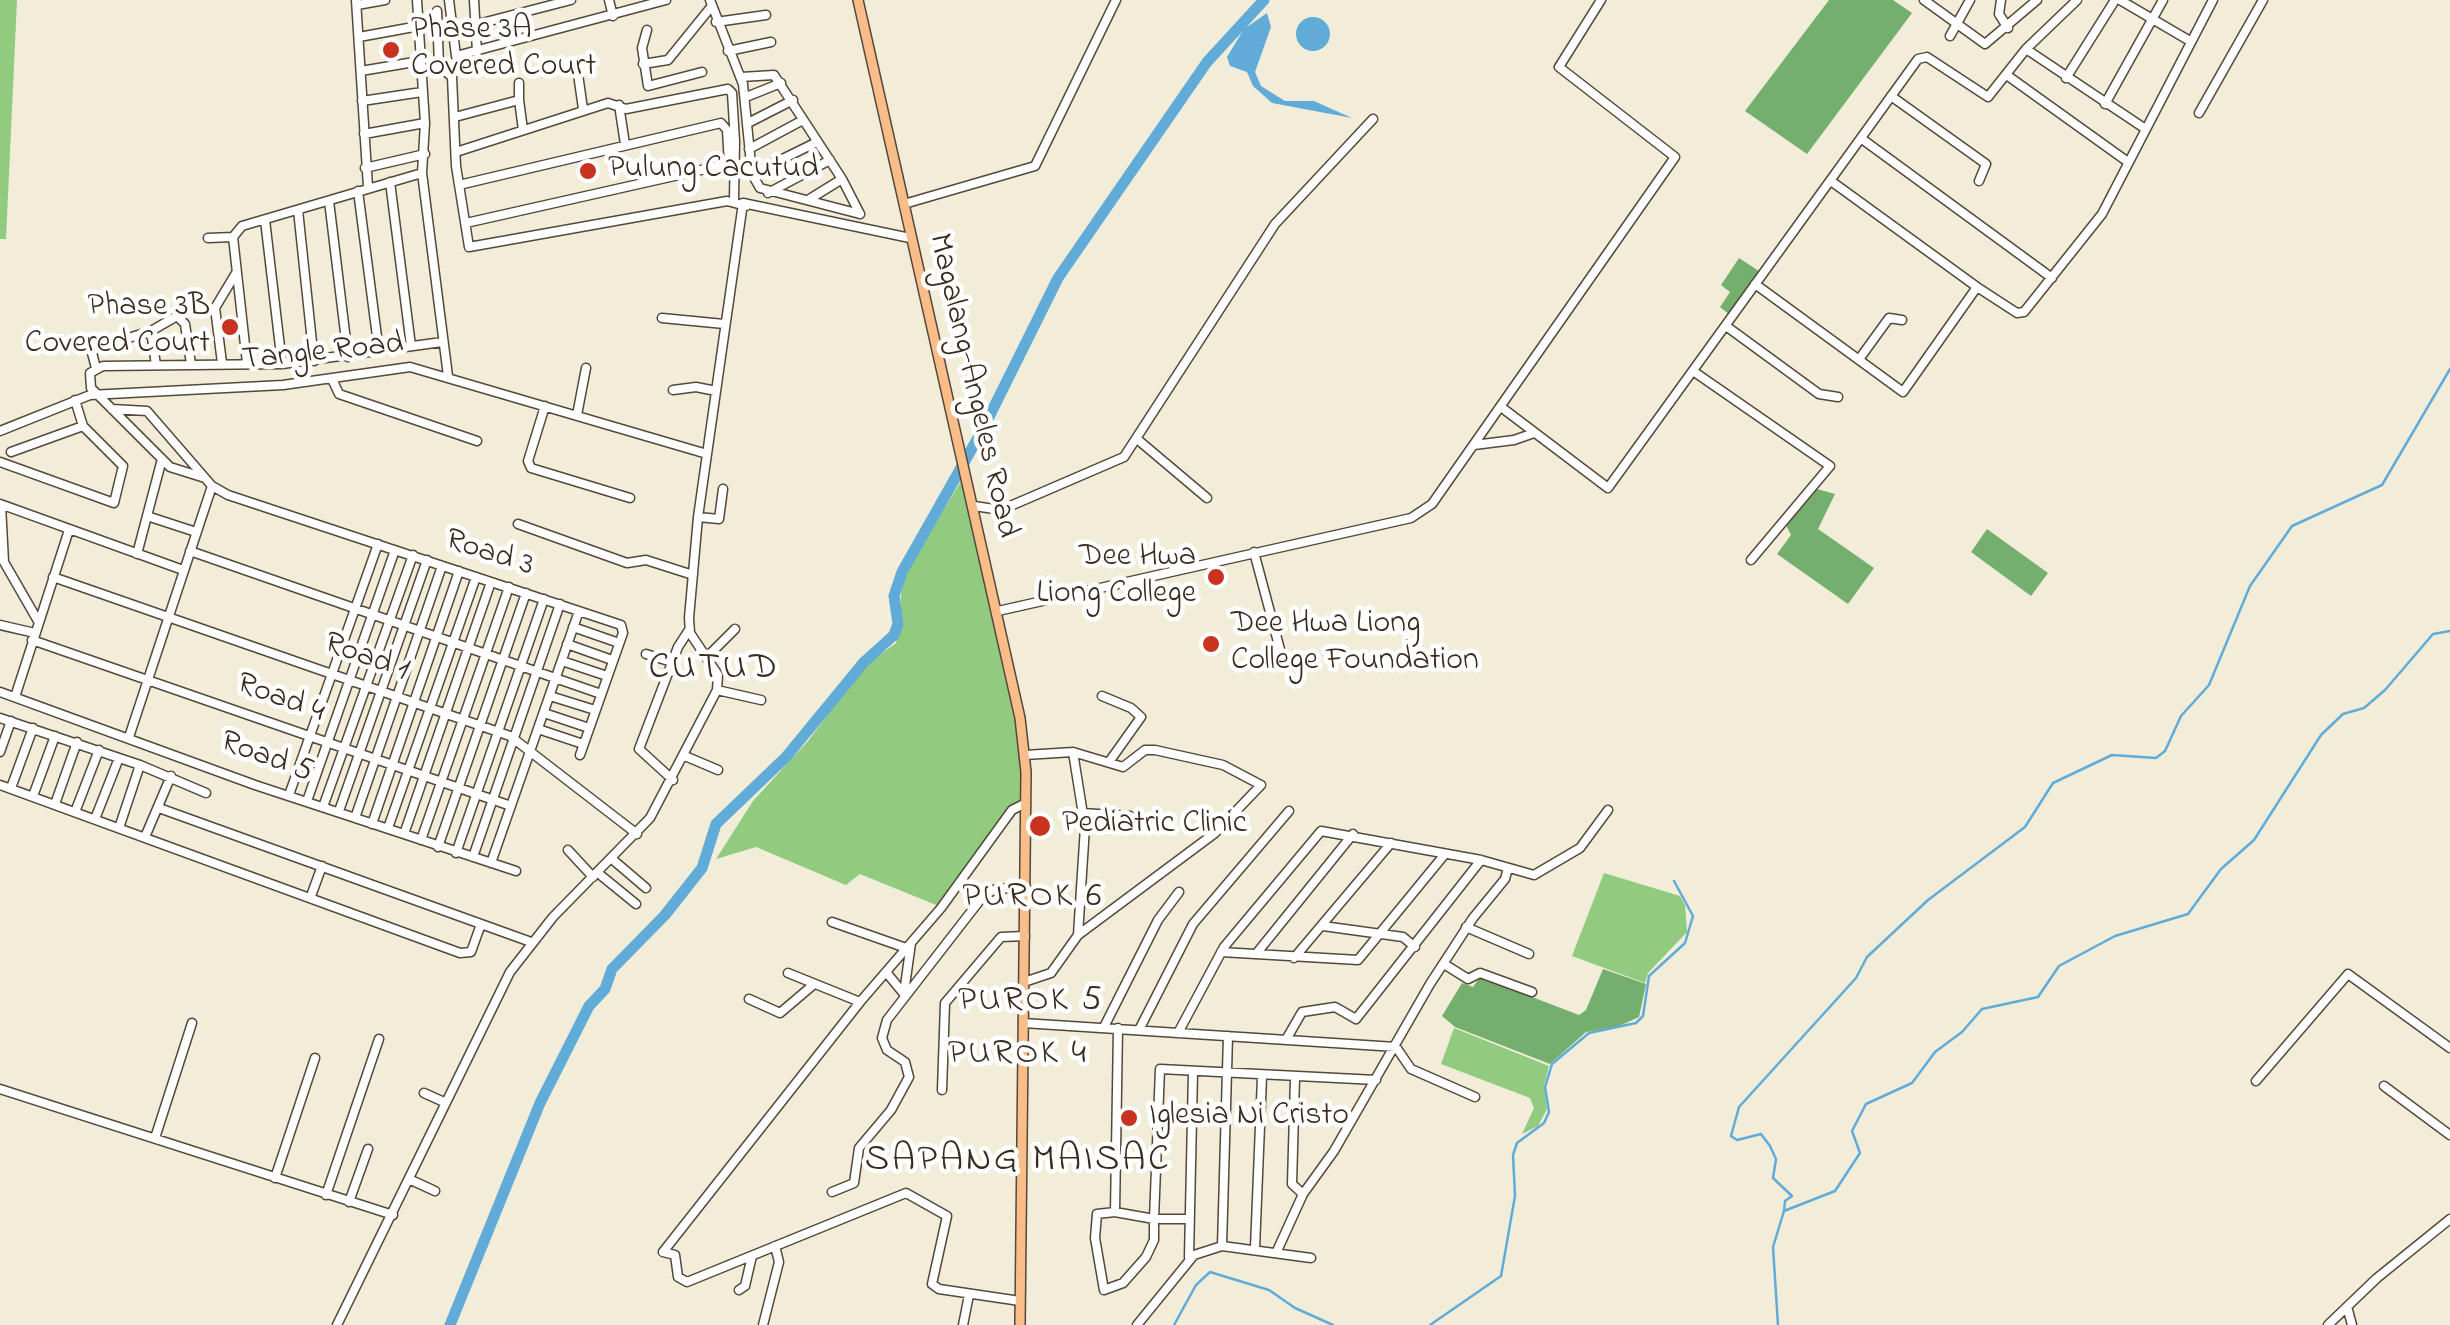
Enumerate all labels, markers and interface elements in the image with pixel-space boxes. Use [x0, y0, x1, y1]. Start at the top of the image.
place label: Phase 3A Covered Court [411, 13, 596, 88]
marker: Phase 3A Covered Court [380, 39, 402, 61]
place label: Pulung Cacutud [608, 152, 819, 190]
marker: Pulung Cacutud [577, 160, 599, 182]
street label: Magalang-Angeles Road [917, 230, 1025, 542]
place label: Phase 3B Covered Court [25, 290, 210, 365]
marker: Phase 3B Covered Court [219, 316, 241, 338]
street label: Tangle Road [241, 326, 405, 382]
street label: Road 3 [440, 523, 538, 587]
place label: Dee Hwa Liong College [1037, 540, 1196, 615]
marker: Dee Hwa Liong College [1205, 566, 1227, 588]
place label: Dee Hwa Liong College Foundation [1231, 607, 1479, 682]
street label: Road 1 [318, 626, 414, 692]
marker: Dee Hwa Liong College Foundation [1200, 633, 1222, 655]
district label: CUTUD [648, 648, 780, 694]
street label: Road 4 [231, 666, 329, 734]
street label: Road 5 [214, 725, 318, 793]
place label: Pediatric Clinic [1062, 807, 1247, 845]
marker: Pediatric Clinic [1027, 813, 1053, 839]
district label: PUROK 6 [962, 878, 1104, 920]
district label: PUROK 5 [958, 982, 1104, 1024]
district label: PUROK 4 [948, 1035, 1088, 1077]
place label: Iglesia Ni Cristo [1149, 1099, 1349, 1137]
marker: Iglesia Ni Cristo [1118, 1107, 1140, 1129]
district label: SAPANG MAISAC [865, 1140, 1171, 1186]

